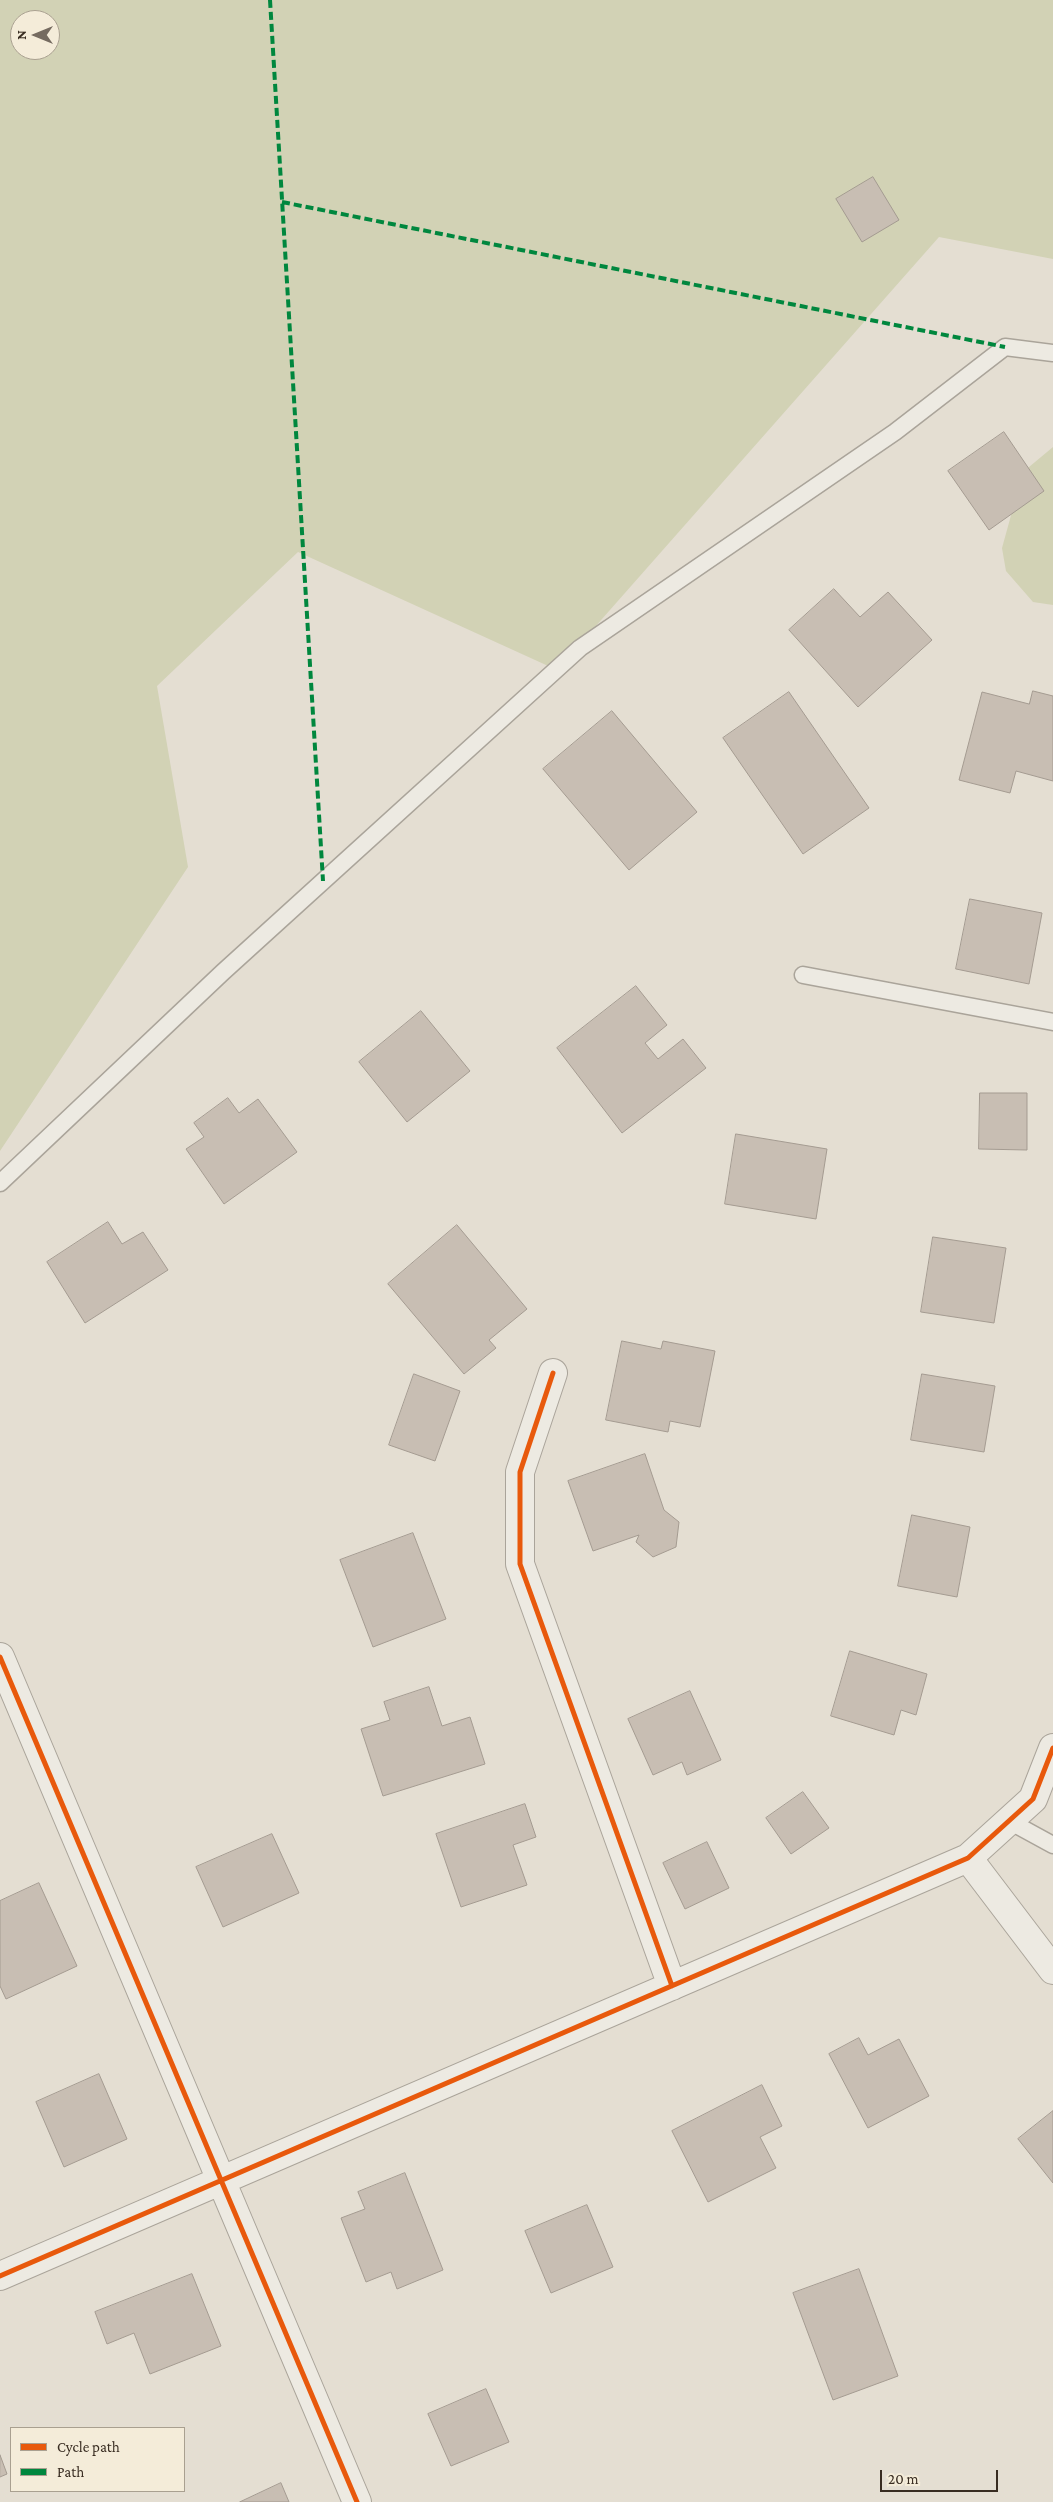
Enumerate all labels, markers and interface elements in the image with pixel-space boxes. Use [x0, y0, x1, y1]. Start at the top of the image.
north arrow [10, 10, 60, 60]
text: N [13, 30, 29, 40]
legend [10, 2427, 185, 2492]
text: Cycle path [57, 2439, 120, 2455]
scale bar [883, 2460, 1000, 2492]
text: Path [57, 2464, 84, 2480]
text: 20 m [888, 2471, 919, 2487]

